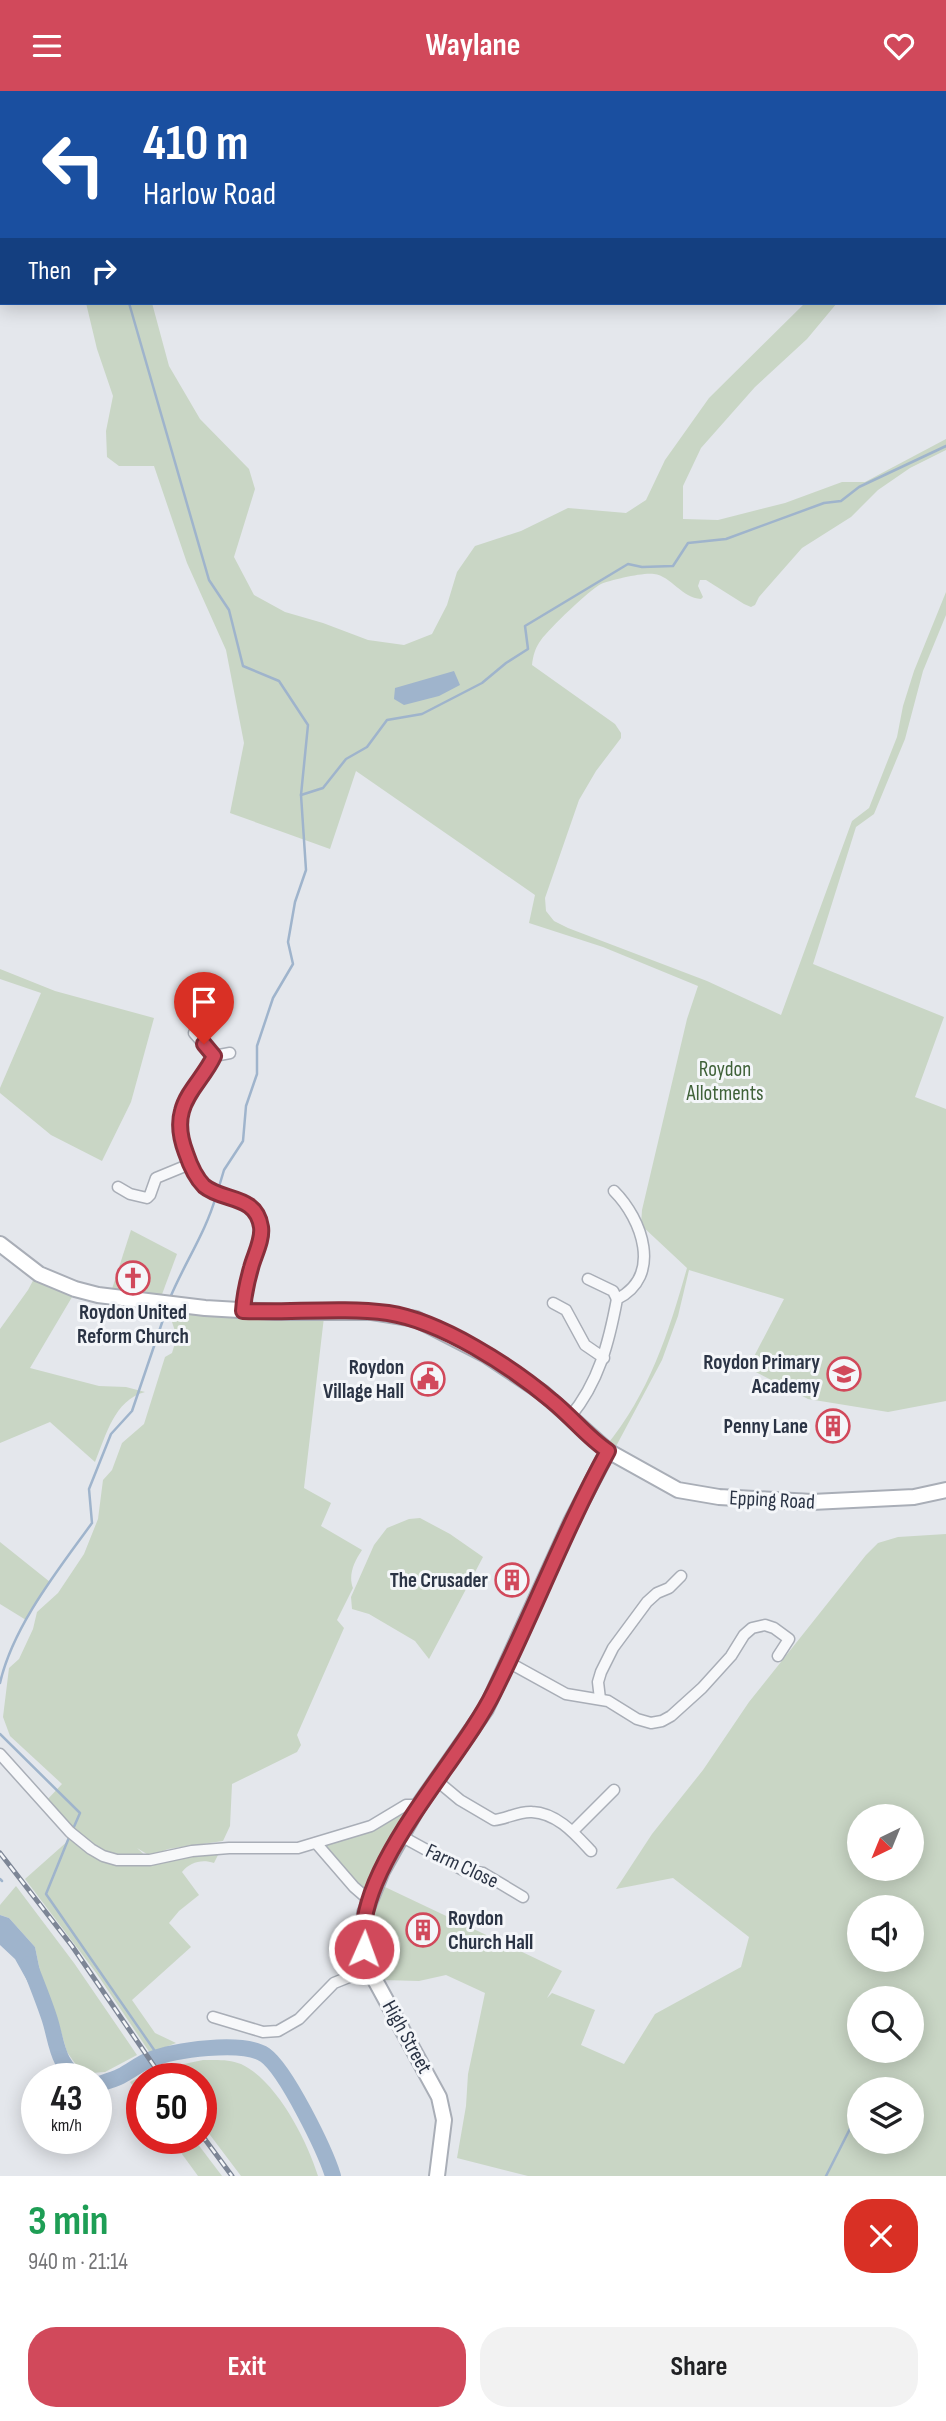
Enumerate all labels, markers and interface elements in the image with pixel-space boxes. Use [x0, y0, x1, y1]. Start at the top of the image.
text: Waylane [425, 26, 521, 65]
icon: menu [28, 27, 66, 65]
icon: heart [880, 27, 918, 65]
text: 410 m [143, 115, 249, 174]
icon: left [28, 119, 119, 210]
text: Harlow Road [143, 175, 276, 214]
icon: right [85, 252, 123, 290]
text: Then [28, 256, 71, 287]
pin [174, 972, 234, 1044]
icon: arrive [185, 983, 223, 1021]
park label: Roydon Allotments [685, 1057, 764, 1106]
church icon: Roydon United Reform Church [114, 1259, 152, 1297]
place label: Roydon United Reform Church [77, 1300, 189, 1349]
place label: Roydon Primary Academy [703, 1350, 820, 1399]
place label: Roydon Village Hall [323, 1355, 404, 1404]
school or university icon: Roydon Primary Academy [825, 1355, 863, 1393]
public building icon: Roydon Village Hall [409, 1360, 447, 1398]
building icon: Penny Lane [814, 1407, 852, 1445]
place label: Penny Lane [724, 1414, 808, 1439]
street label: Epping Road [729, 1485, 815, 1515]
building icon: The Crusader [493, 1561, 531, 1599]
place label: The Crusader [390, 1568, 489, 1593]
north arrow [847, 1804, 924, 1881]
map controls [847, 1804, 924, 2154]
street label: Farm Close [422, 1838, 502, 1894]
button: sound [847, 1895, 924, 1972]
place label: Roydon Church Hall [448, 1906, 533, 1955]
building icon: Roydon Church Hall [404, 1911, 442, 1949]
position arrow [327, 1912, 401, 1986]
button: search [847, 1986, 924, 2063]
street label: High Street [377, 1996, 437, 2078]
speed limit sign: 50 [126, 2063, 217, 2154]
button: layers [847, 2077, 924, 2154]
text: 43 [50, 2078, 83, 2121]
text: km/h [51, 2115, 82, 2136]
text: 3 min [28, 2196, 108, 2247]
button: close [844, 2199, 918, 2273]
text: 940 m · 21:14 [28, 2248, 128, 2276]
button: Exit [28, 2327, 466, 2407]
button: Share [480, 2327, 918, 2407]

